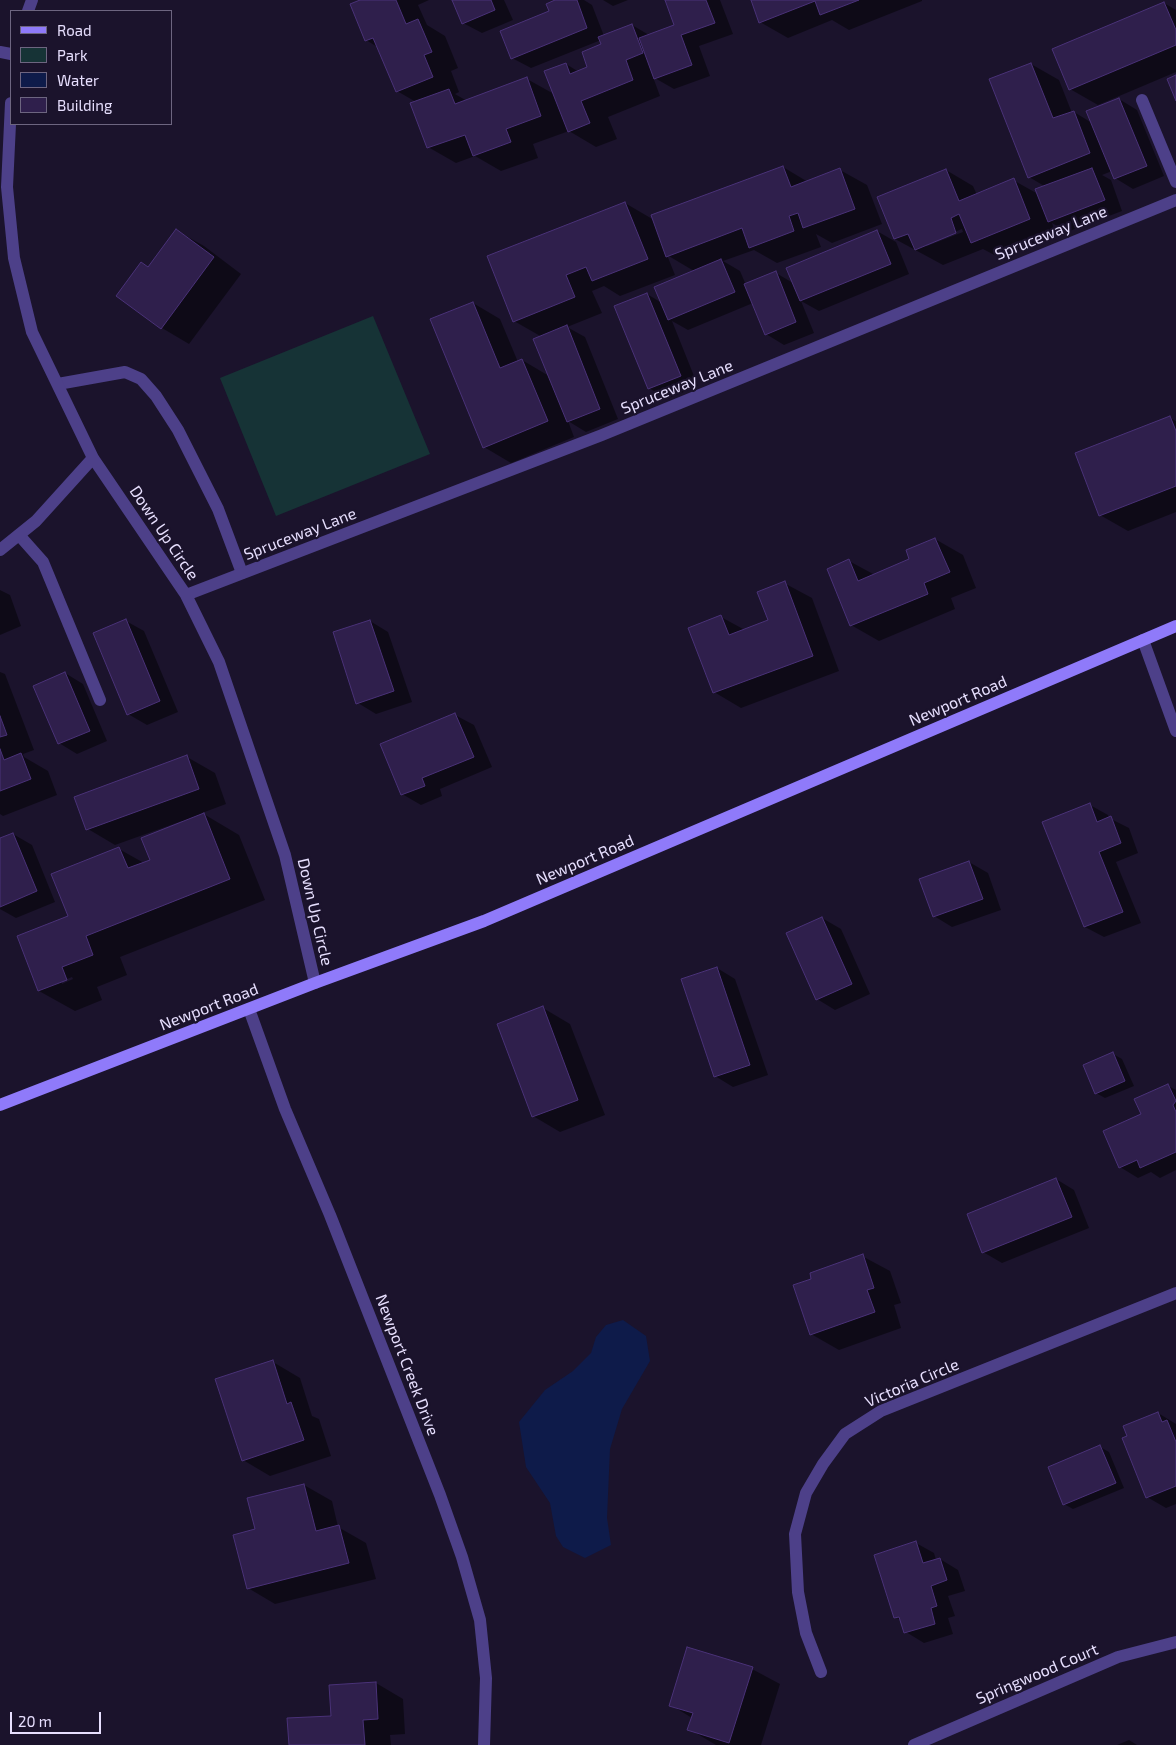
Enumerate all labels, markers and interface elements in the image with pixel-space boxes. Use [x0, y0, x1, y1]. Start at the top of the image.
legend [10, 10, 172, 125]
text: Road [57, 21, 92, 39]
text: Park [57, 46, 88, 64]
text: Water [57, 71, 99, 89]
text: Building [57, 96, 112, 114]
street label: Spruceway Lane [992, 202, 1110, 264]
street label: Spruceway Lane [618, 356, 736, 418]
street label: Down Up Circle [125, 482, 203, 584]
street label: Spruceway Lane [241, 504, 359, 564]
street label: Newport Road [906, 672, 1010, 730]
street label: Newport Road [533, 831, 637, 889]
street label: Down Up Circle [293, 856, 337, 968]
street label: Newport Road [157, 979, 261, 1035]
street label: Newport Creek Drive [371, 1292, 443, 1438]
street label: Victoria Circle [862, 1355, 962, 1411]
street label: Springwood Court [973, 1640, 1101, 1708]
scale bar [12, 1702, 104, 1734]
text: 20 m [18, 1712, 52, 1730]

